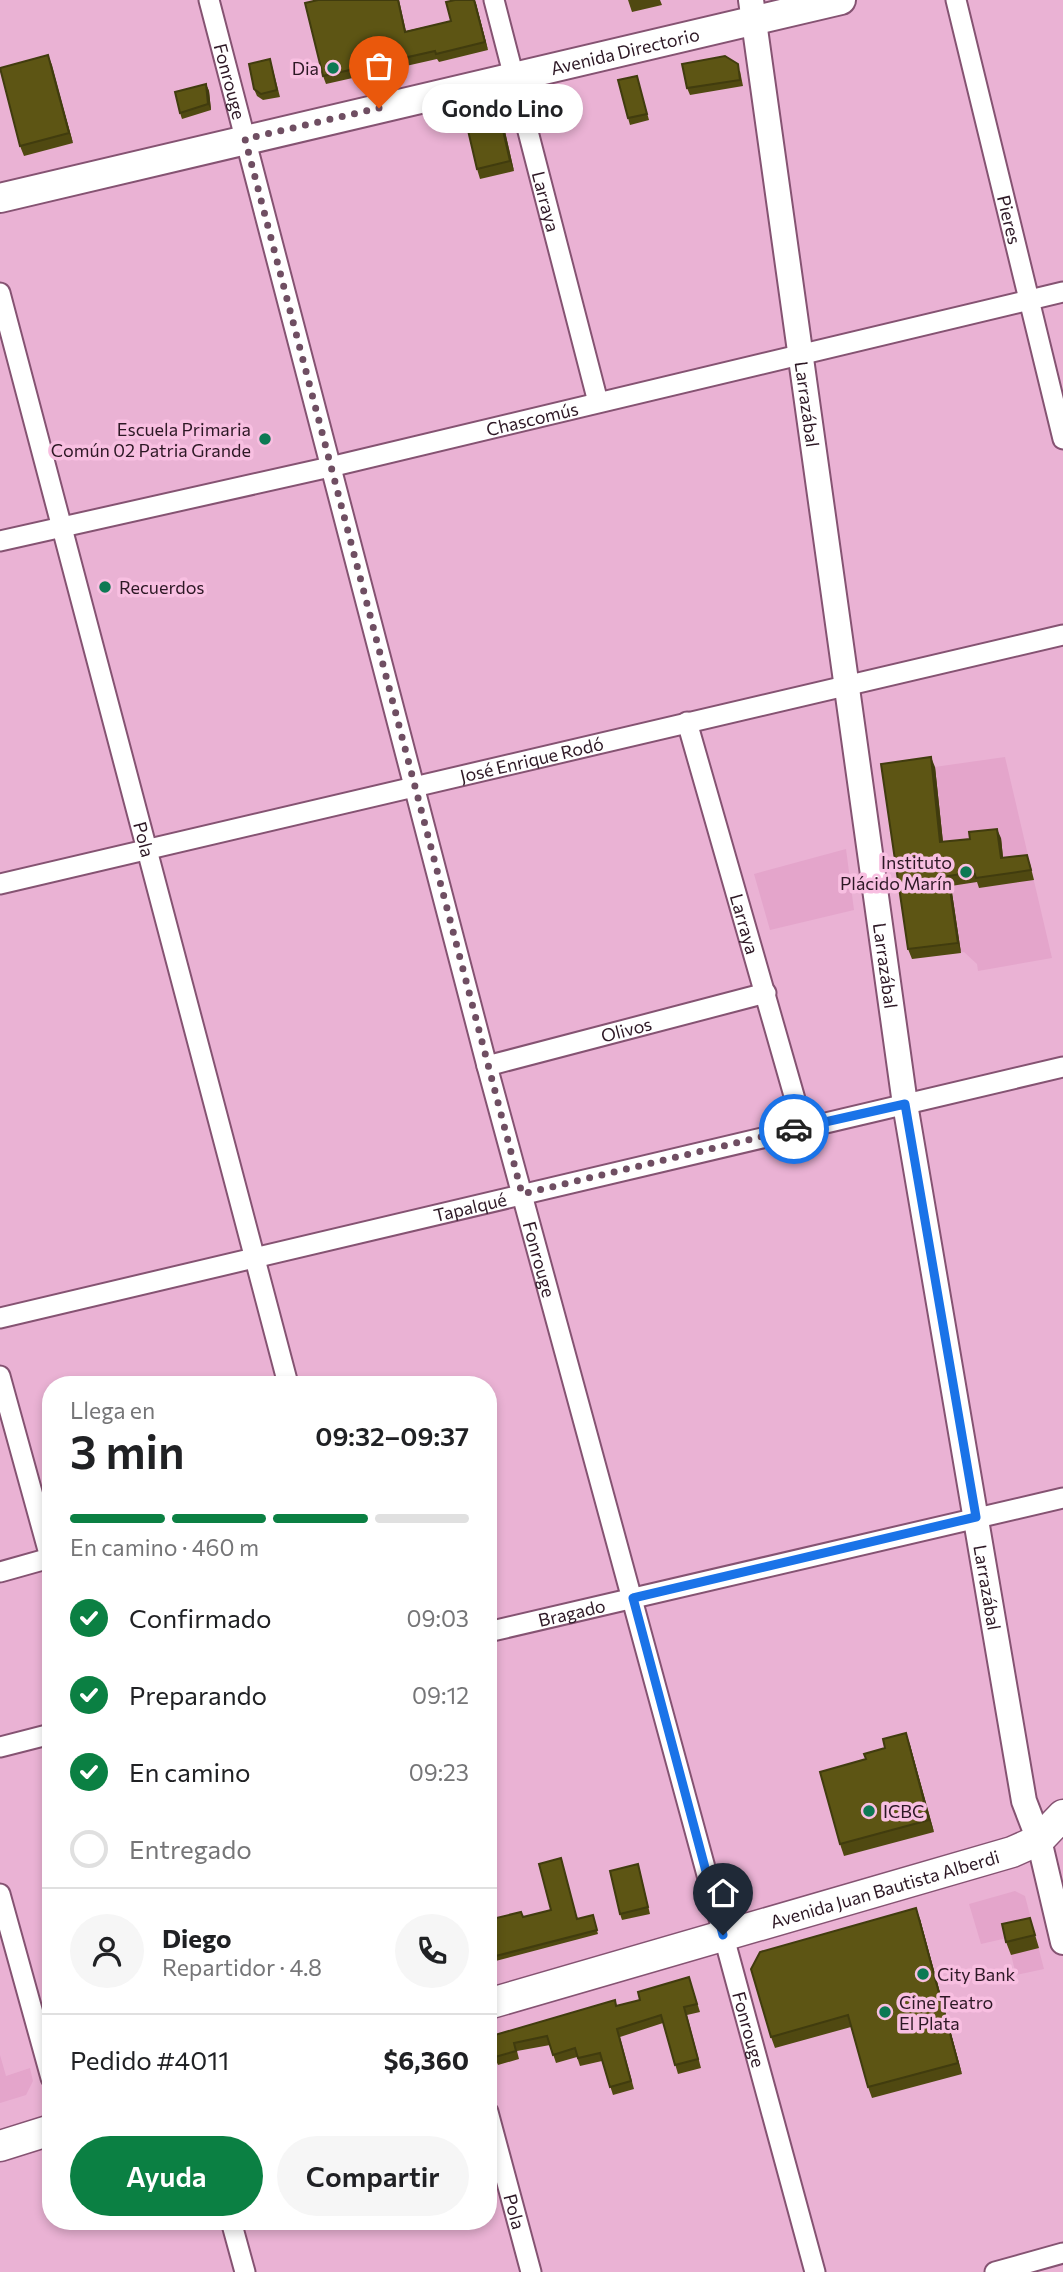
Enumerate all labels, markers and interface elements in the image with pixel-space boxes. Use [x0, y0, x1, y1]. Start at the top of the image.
street label: Avenida Directorio [548, 23, 702, 79]
pin [349, 36, 409, 108]
street label: Fonrouge [210, 41, 251, 122]
icon: bag [360, 47, 398, 85]
place label: Dia [292, 57, 319, 79]
marker: Dia [325, 60, 341, 76]
callout: Gondo Lino [421, 84, 582, 132]
text: Gondo Lino [442, 94, 563, 122]
street label: Larraya [528, 169, 564, 234]
street label: Pieres [993, 193, 1026, 246]
street label: Larrazábal [791, 360, 824, 448]
street label: Chascomús [484, 397, 580, 440]
place label: Escuela Primaria Común 02 Patria Grande [51, 418, 251, 461]
marker: Escuela Primaria Común 02 Patria Grande [257, 431, 273, 447]
place label: Recuerdos [119, 576, 204, 598]
marker: Recuerdos [97, 579, 113, 595]
street label: José Enrique Rodó [458, 732, 606, 787]
street label: Pola [129, 819, 159, 859]
place label: Instituto Plácido Marín [840, 851, 952, 894]
marker: Instituto Plácido Marín [958, 864, 974, 880]
street label: Larraya [726, 891, 764, 957]
street label: Larrazábal [869, 921, 903, 1010]
street label: Olivos [599, 1012, 654, 1047]
courier [759, 1094, 829, 1164]
icon: car [775, 1110, 813, 1148]
street label: Tapalqué [431, 1188, 509, 1226]
street label: Fonrouge [519, 1219, 560, 1300]
text: Llega en [70, 1396, 155, 1424]
text: 09:32–09:37 [315, 1420, 469, 1451]
text: 3 min [70, 1422, 185, 1478]
text: En camino · 460 m [70, 1533, 259, 1561]
street label: Larrazábal [969, 1543, 1006, 1632]
street label: Bragado [536, 1594, 608, 1631]
icon: check [70, 1599, 108, 1637]
text: Confirmado [129, 1602, 271, 1633]
text: 09:03 [407, 1604, 469, 1632]
icon: check [70, 1676, 108, 1714]
text: Preparando [129, 1679, 267, 1710]
text: 09:12 [412, 1681, 469, 1709]
icon: check [70, 1753, 108, 1791]
text: En camino [129, 1756, 251, 1787]
text: 09:23 [409, 1758, 469, 1786]
place label: ICBC [883, 1800, 924, 1822]
marker: ICBC [861, 1803, 877, 1819]
text: Entregado [129, 1833, 252, 1864]
street label: Avenida Juan Bautista Alberdi [767, 1845, 1002, 1933]
pin [693, 1863, 753, 1935]
icon: home [704, 1874, 742, 1912]
button: person [70, 1914, 144, 1988]
button: phone [395, 1914, 469, 1988]
text: Diego [162, 1922, 232, 1953]
text: Repartidor · 4.8 [162, 1953, 322, 1981]
place label: City Bank [937, 1963, 1015, 1985]
marker: City Bank [915, 1966, 931, 1982]
street label: Fonrouge [728, 1989, 770, 2070]
place label: Cine Teatro El Plata [899, 1991, 993, 2034]
marker: Cine Teatro El Plata [877, 2004, 893, 2020]
text: Pedido #4011 [70, 2044, 229, 2075]
text: $6,360 [383, 2044, 469, 2075]
button: Ayuda [70, 2136, 263, 2216]
button: Compartir [277, 2136, 469, 2216]
street label: Pola [499, 2191, 530, 2232]

